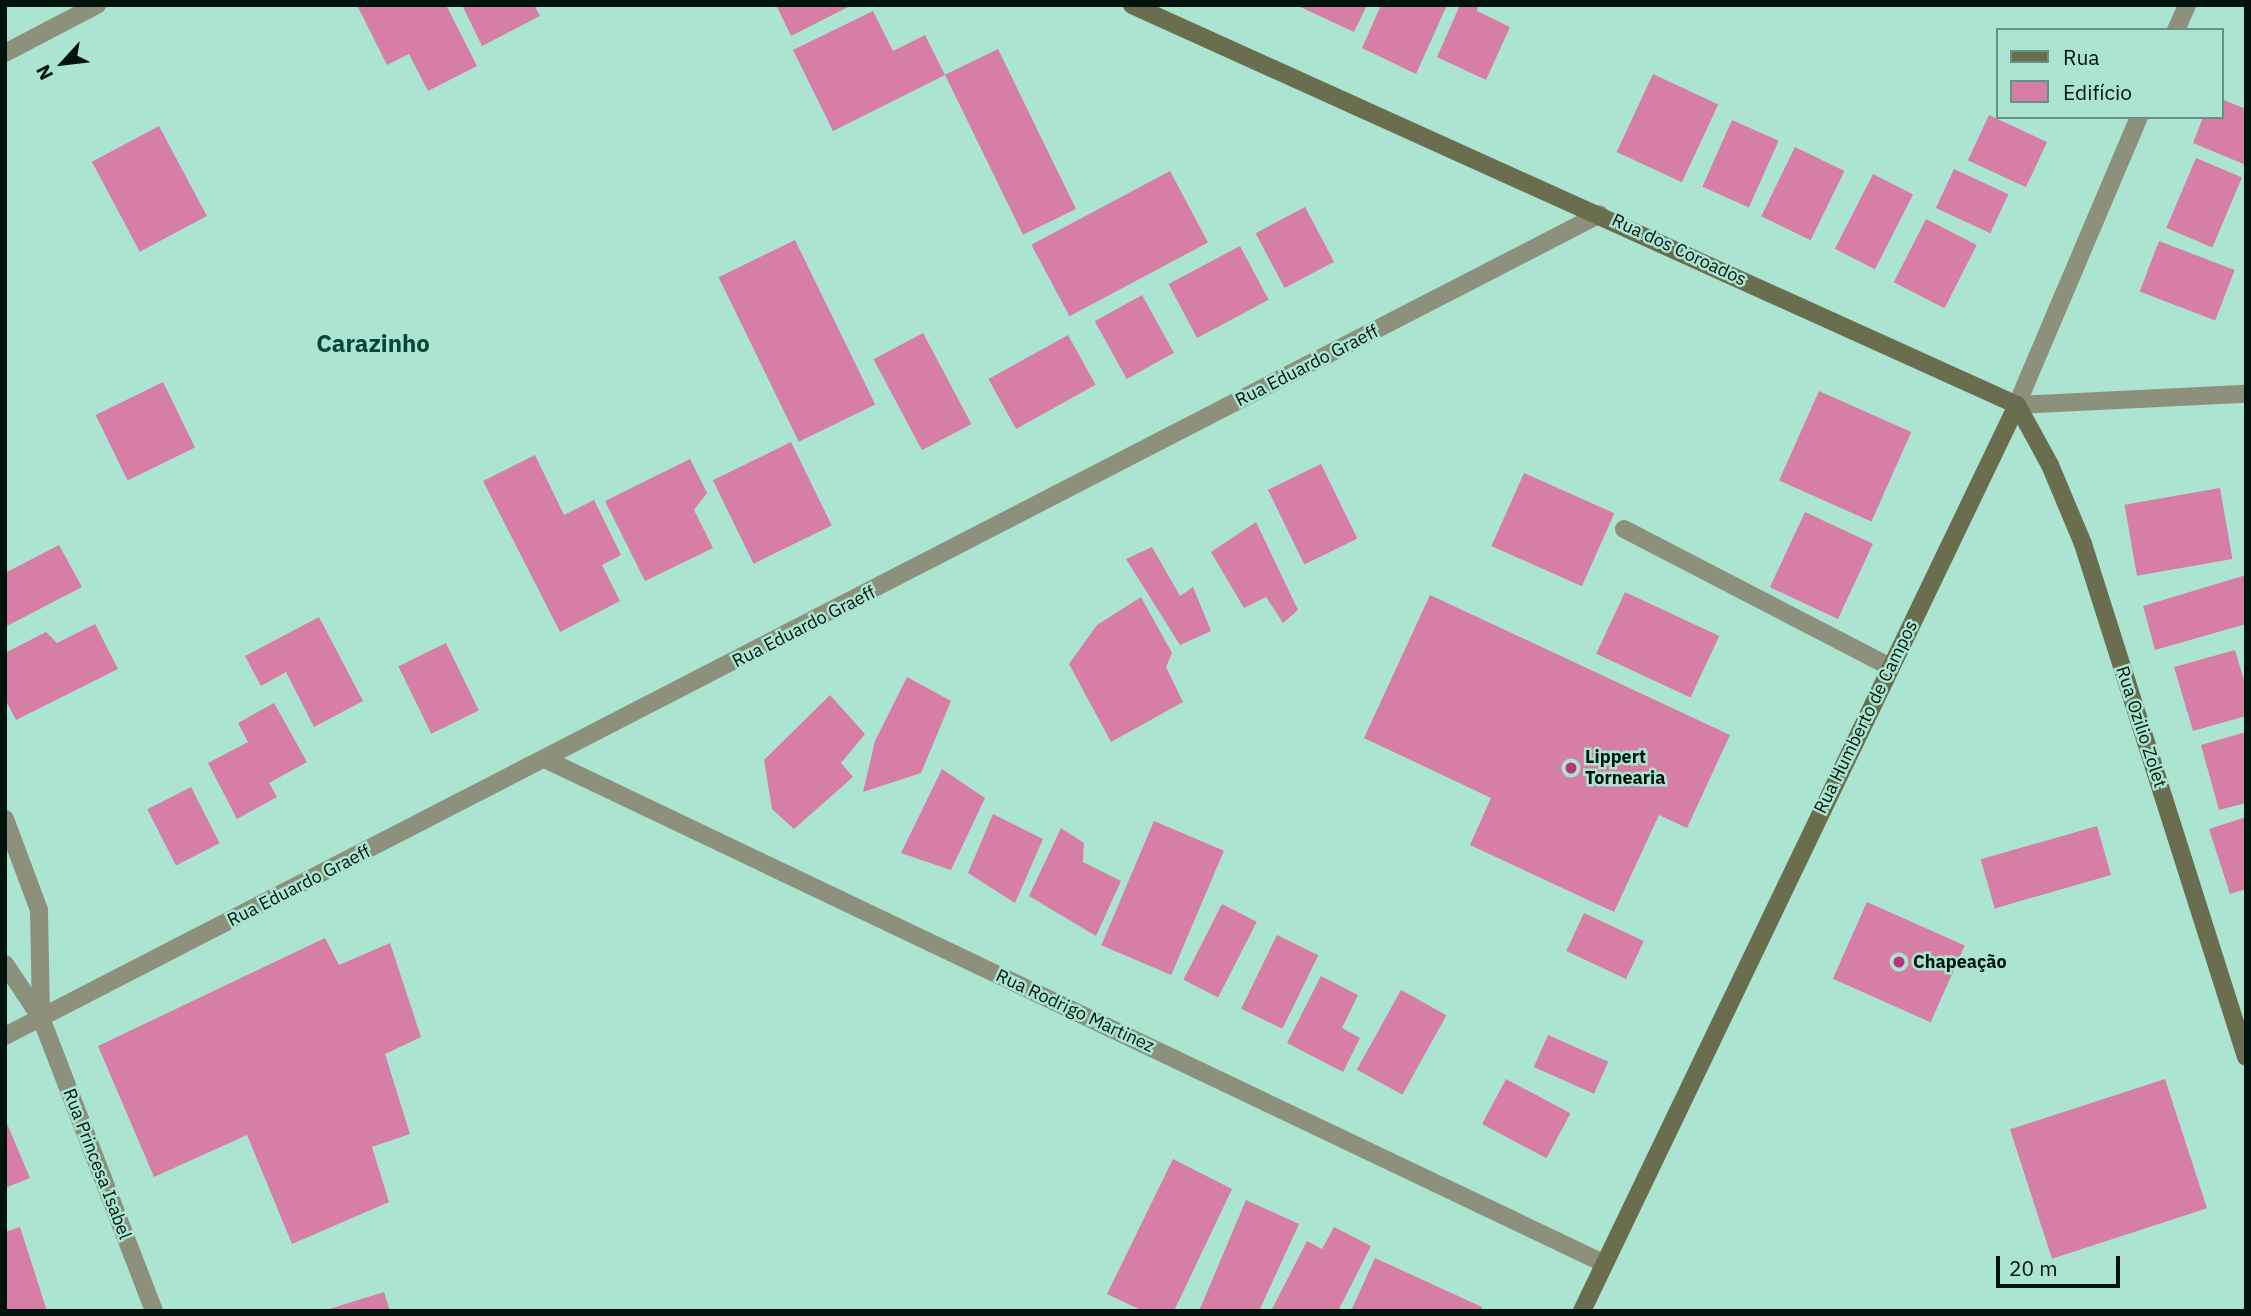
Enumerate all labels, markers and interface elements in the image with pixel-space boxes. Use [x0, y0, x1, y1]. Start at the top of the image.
north arrow [28, 28, 98, 98]
legend [1996, 28, 2223, 119]
text: Rua [2063, 43, 2100, 71]
text: N [30, 61, 58, 84]
text: Edifício [2063, 78, 2132, 106]
street label: Rua dos Coroados [1608, 209, 1750, 291]
street label: Rua Eduardo Graeff [1232, 321, 1382, 411]
district label: Carazinho [316, 330, 430, 358]
street label: Rua Eduardo Graeff [729, 582, 879, 672]
street label: Rua Humberto de Campos [1810, 617, 1922, 817]
street label: Rua Ozilio Zolet [2111, 664, 2171, 790]
place label: Lippert Tornearia [1585, 747, 1666, 790]
marker: Lippert Tornearia [1563, 760, 1579, 776]
street label: Rua Eduardo Graeff [224, 841, 374, 931]
place label: Chapeação [1913, 951, 2007, 973]
marker: Chapeação [1891, 954, 1907, 970]
street label: Rua Rodrigo Martinez [992, 965, 1158, 1057]
street label: Rua Princesa Isabel [58, 1085, 136, 1243]
scale bar [1999, 1242, 2123, 1286]
text: 20 m [2009, 1254, 2058, 1282]

